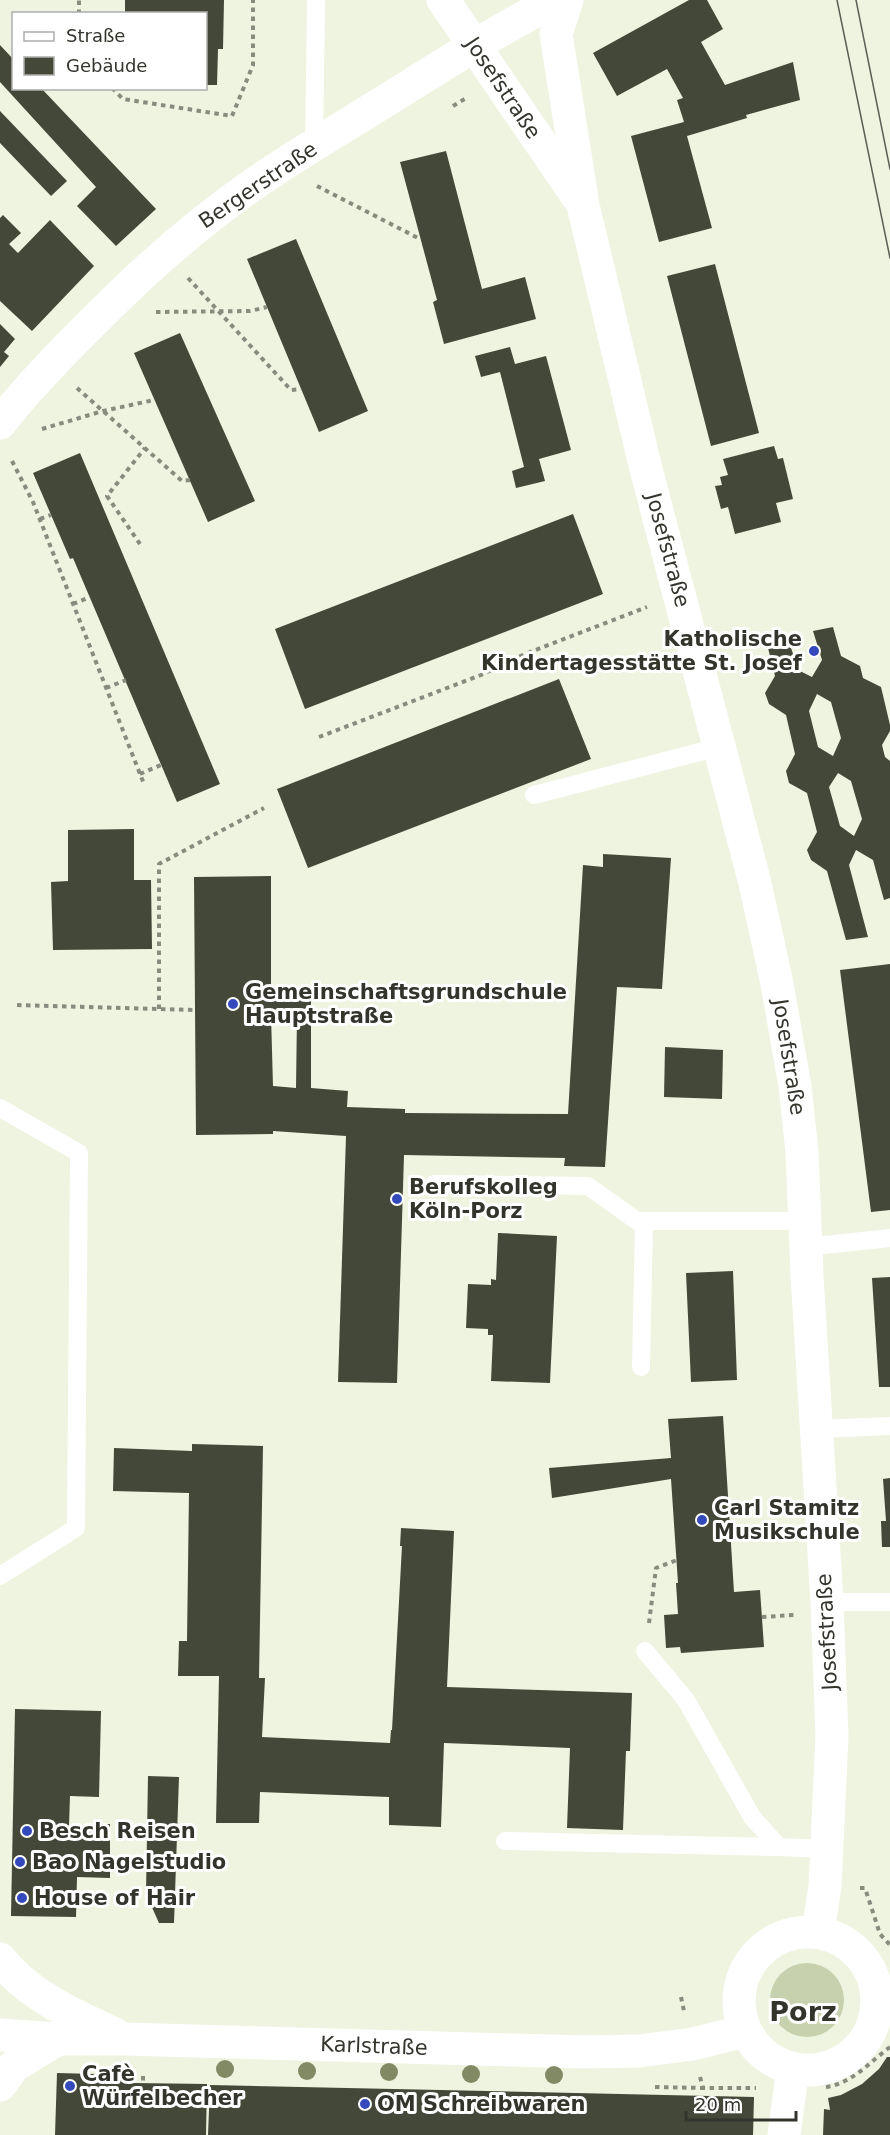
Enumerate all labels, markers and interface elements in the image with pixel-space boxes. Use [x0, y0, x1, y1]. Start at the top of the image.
legend [12, 12, 207, 90]
text: Straße [66, 25, 125, 46]
street label: Josefstraße [459, 31, 546, 143]
text: Gebäude [66, 55, 147, 76]
street label: Bergerstraße [194, 137, 322, 233]
street label: Josefstraße [641, 488, 695, 610]
place label: Katholische Kindertagesstätte St. Josef [481, 627, 803, 675]
marker: Katholische Kindertagesstätte St. Josef [807, 644, 821, 658]
place label: Gemeinschaftsgrundschule Hauptstraße [245, 980, 567, 1028]
street label: Josefstraße [768, 995, 810, 1117]
marker: Gemeinschaftsgrundschule Hauptstraße [226, 997, 240, 1011]
place label: Berufskolleg Köln-Porz [409, 1175, 558, 1223]
marker: Berufskolleg Köln-Porz [390, 1192, 404, 1206]
place label: Carl Stamitz Musikschule [714, 1496, 860, 1544]
marker: Carl Stamitz Musikschule [695, 1513, 709, 1527]
street label: Josefstraße [812, 1573, 842, 1693]
place label: Besch Reisen [39, 1819, 196, 1843]
marker: Besch Reisen [20, 1824, 34, 1838]
place label: Bao Nagelstudio [32, 1850, 226, 1874]
marker: Bao Nagelstudio [13, 1855, 27, 1869]
place label: House of Hair [34, 1886, 196, 1910]
marker: House of Hair [15, 1891, 29, 1905]
district label: Porz [769, 1996, 837, 2027]
street label: Karlstraße [320, 2032, 428, 2060]
place label: Cafè Würfelbecher [82, 2062, 243, 2110]
marker: Cafè Würfelbecher [63, 2079, 77, 2093]
scale bar [686, 2084, 796, 2122]
place label: OM Schreibwaren [377, 2092, 586, 2116]
text: 20 m [695, 2094, 741, 2115]
marker: OM Schreibwaren [358, 2097, 372, 2111]

